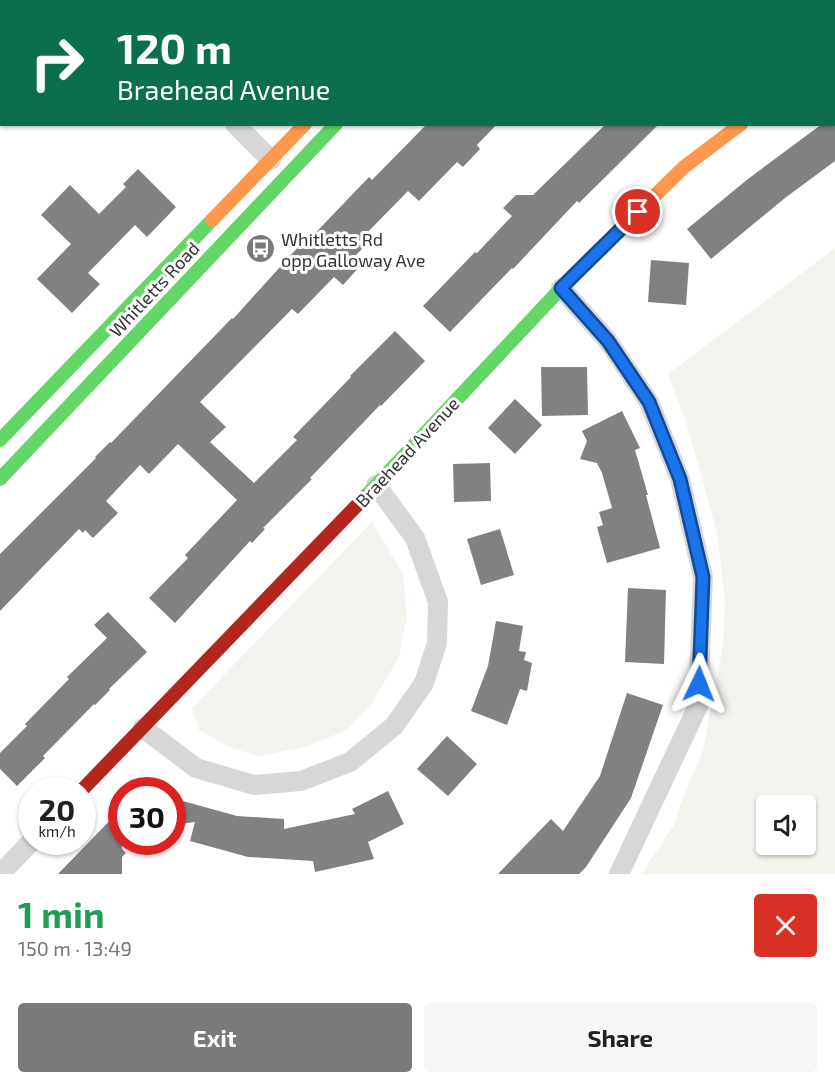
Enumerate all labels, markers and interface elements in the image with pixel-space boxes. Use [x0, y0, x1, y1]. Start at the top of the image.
text: 120 m [117, 22, 232, 72]
icon: right [18, 24, 96, 102]
text: Braehead Avenue [117, 73, 330, 105]
pin [612, 186, 663, 237]
icon: arrive [621, 195, 654, 228]
place label: Whitletts Rd opp Galloway Ave [281, 228, 425, 271]
bus stop icon: Whitletts Rd opp Galloway Ave [244, 233, 276, 265]
street label: Whitletts Road [104, 237, 204, 341]
street label: Braehead Avenue [350, 393, 464, 511]
position arrow [667, 652, 731, 716]
speed limit sign: 30 [108, 777, 186, 855]
text: 20 [39, 791, 75, 827]
map controls [756, 795, 816, 855]
button: sound [756, 795, 816, 855]
text: km/h [38, 822, 76, 840]
text: 1 min [18, 892, 105, 935]
button: close [754, 894, 817, 957]
text: 150 m · 13:49 [18, 936, 132, 960]
button: Exit [18, 1003, 412, 1072]
button: Share [424, 1003, 817, 1072]

